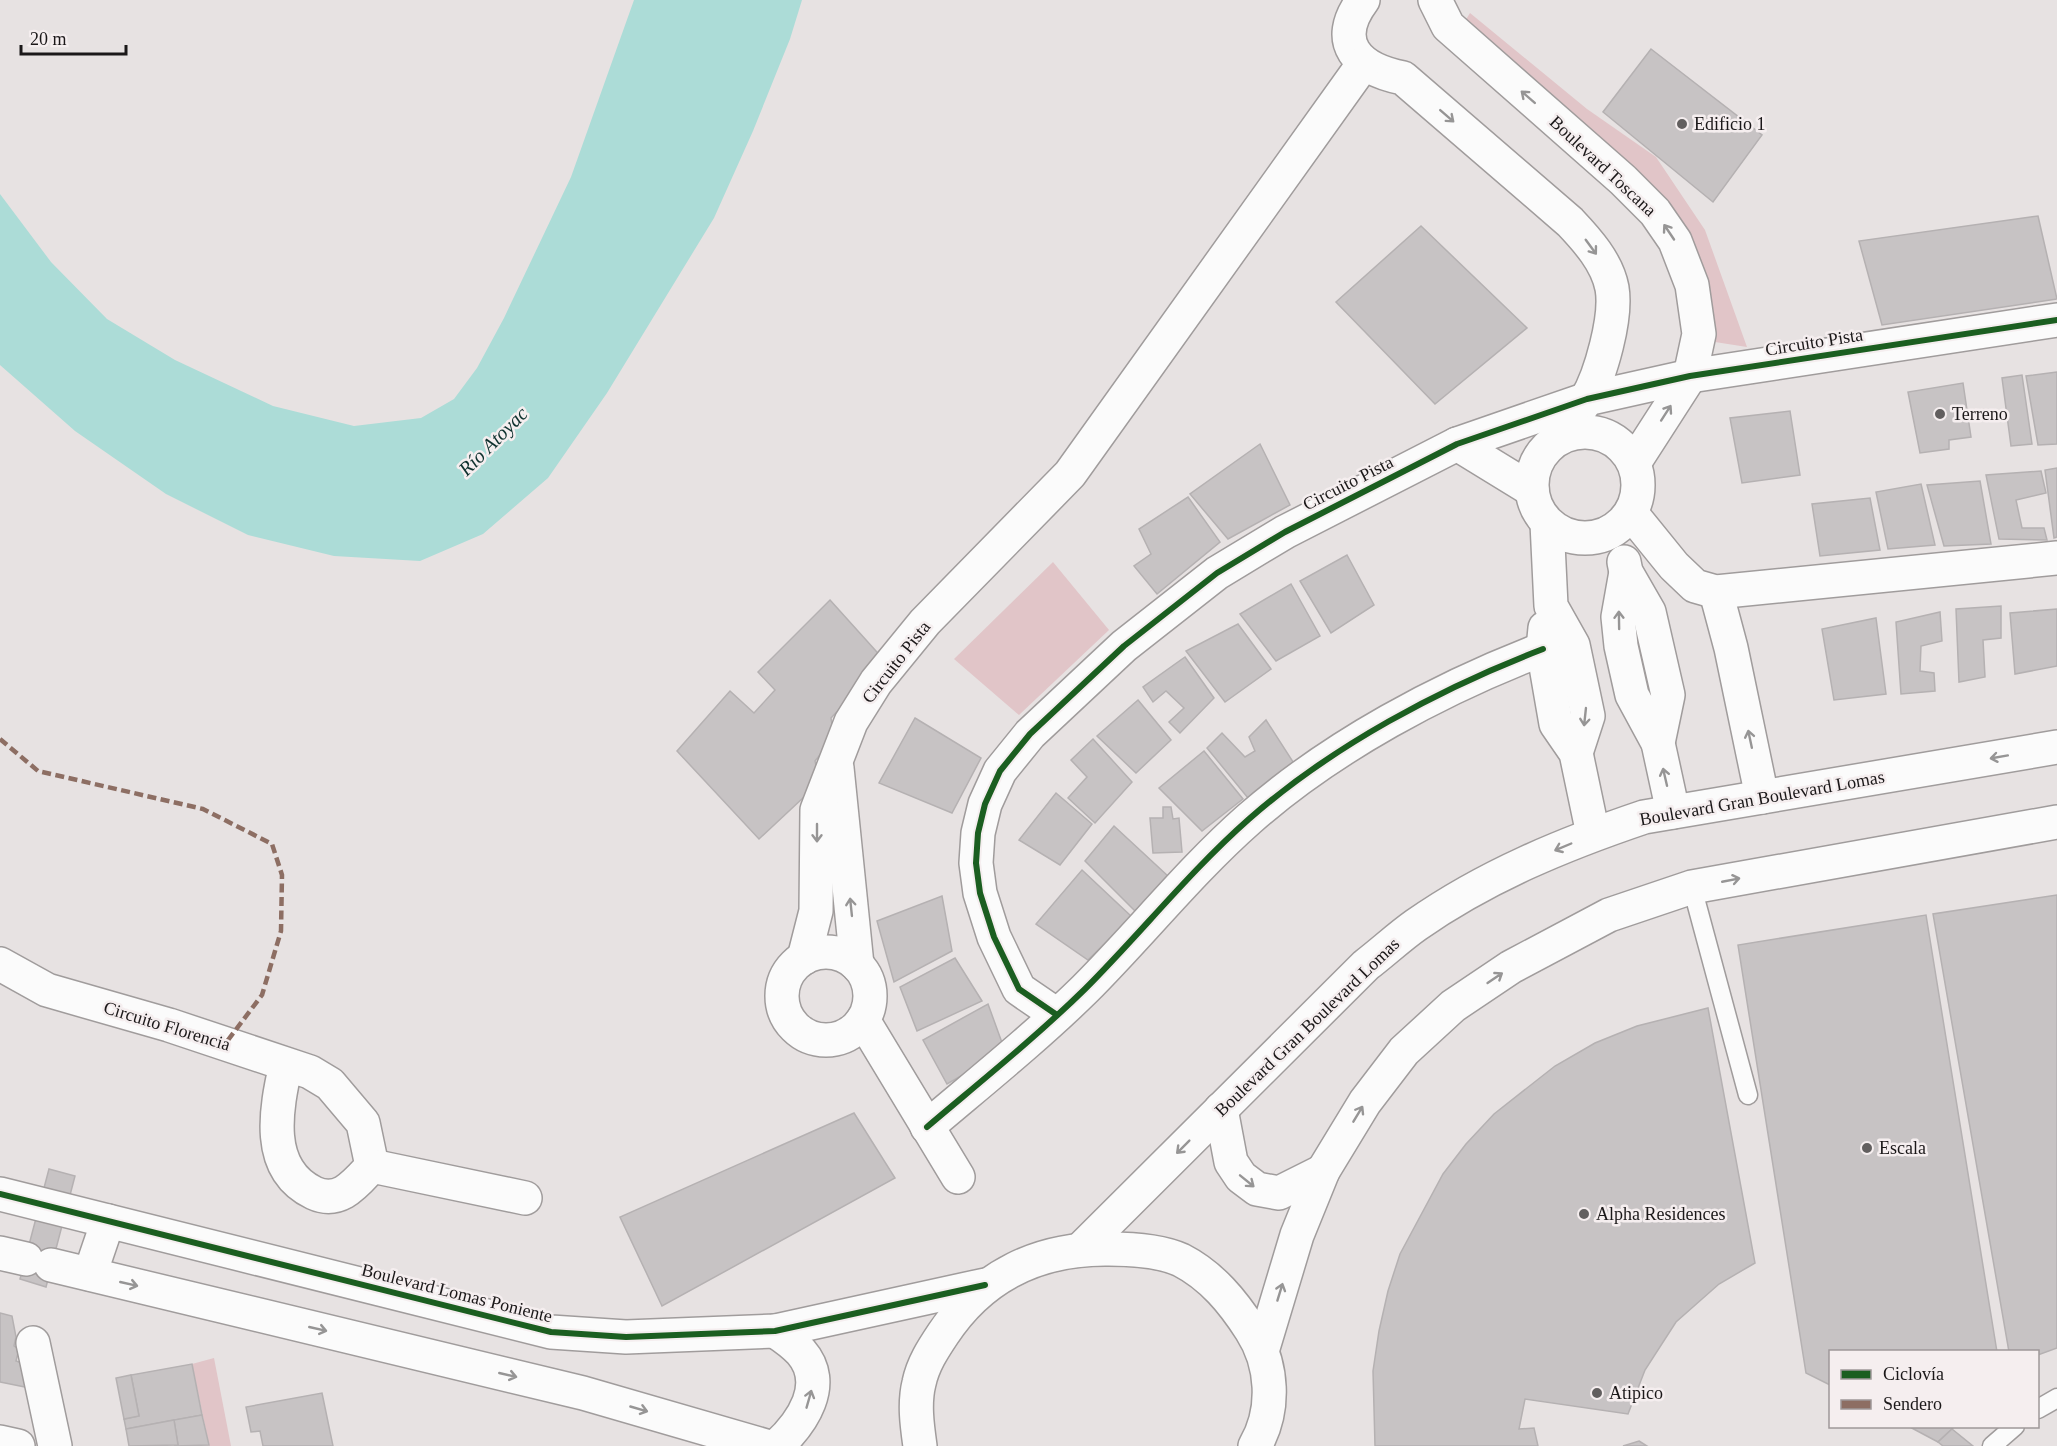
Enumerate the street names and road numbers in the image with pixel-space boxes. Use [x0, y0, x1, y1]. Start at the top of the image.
street label: Boulevard Toscana [1546, 112, 1660, 220]
street label: Circuito Pista [1764, 324, 1864, 360]
street label: Circuito Pista [1300, 452, 1396, 514]
street label: Circuito Pista [858, 617, 934, 707]
street label: Boulevard Gran Boulevard Lomas [1638, 767, 1886, 829]
street label: Boulevard Gran Boulevard Lomas [1211, 934, 1403, 1120]
street label: Circuito Florencia [101, 997, 233, 1055]
street label: Boulevard Lomas Poniente [360, 1260, 554, 1326]

